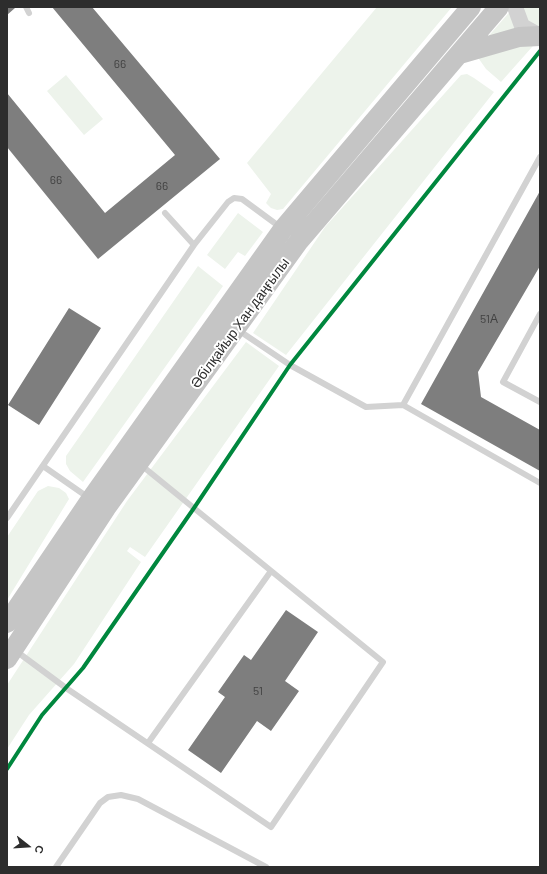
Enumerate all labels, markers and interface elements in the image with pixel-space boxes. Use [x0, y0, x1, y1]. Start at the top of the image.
house number: 66 [114, 57, 126, 71]
house number: 66 [50, 173, 62, 187]
house number: 66 [156, 179, 168, 193]
street label: Әбілқайыр Хан даңғылы [187, 255, 293, 391]
house number: 51А [480, 312, 498, 326]
house number: 51 [253, 684, 263, 698]
north arrow [8, 826, 48, 866]
text: С [33, 844, 47, 855]

